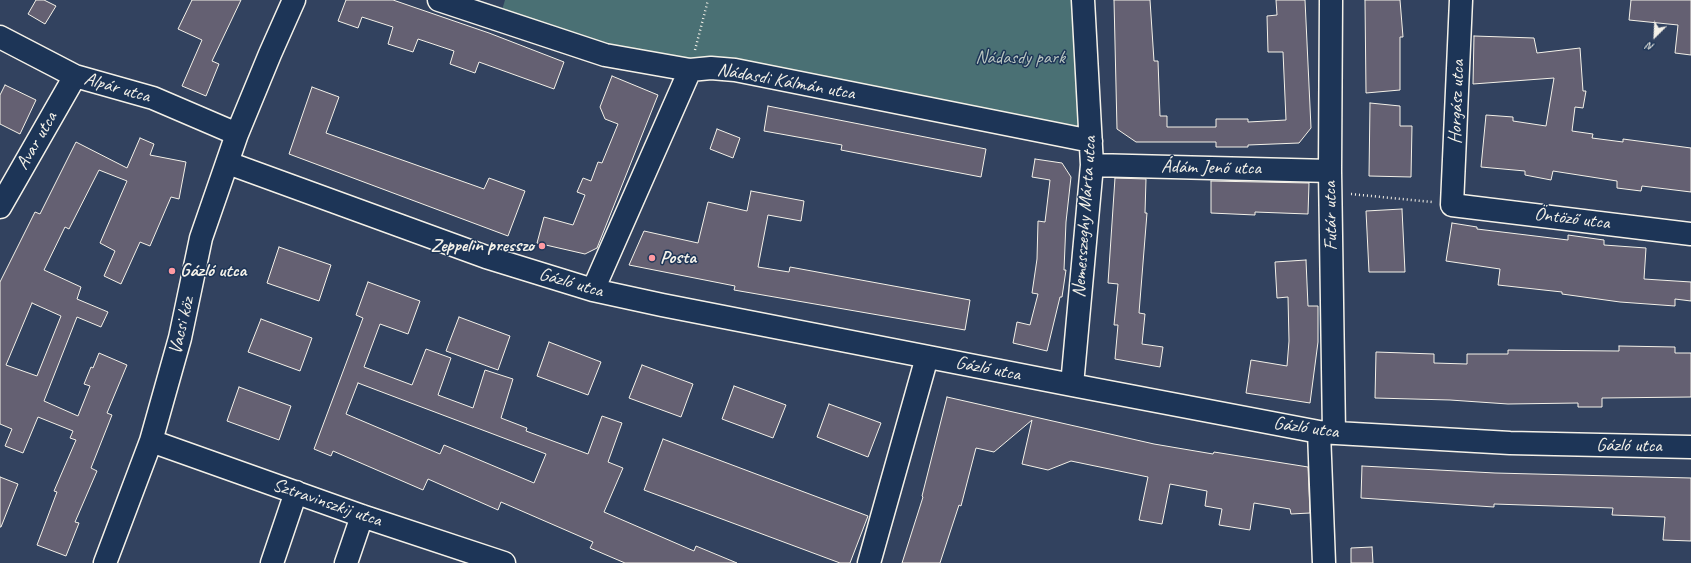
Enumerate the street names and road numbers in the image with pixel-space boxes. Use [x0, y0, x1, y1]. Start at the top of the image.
street label: Nádasdi Kálmán utca [715, 59, 857, 105]
street label: Horgász utca [1444, 60, 1470, 144]
street label: Alpár utca [82, 68, 152, 108]
street label: Avar utca [11, 108, 63, 174]
street label: Nemesszeghy Márta utca [1068, 136, 1102, 298]
street label: Ádám Jenő utca [1161, 156, 1261, 180]
street label: Futár utca [1319, 181, 1343, 251]
street label: Öntöző utca [1533, 203, 1611, 235]
street label: Gázló utca [536, 263, 606, 303]
street label: Vacsi köz [164, 295, 200, 357]
street label: Gázló utca [954, 352, 1022, 386]
street label: Gázló utca [1272, 412, 1340, 444]
street label: Gázló utca [1596, 434, 1662, 458]
street label: Sztravinszkij utca [269, 474, 385, 532]

